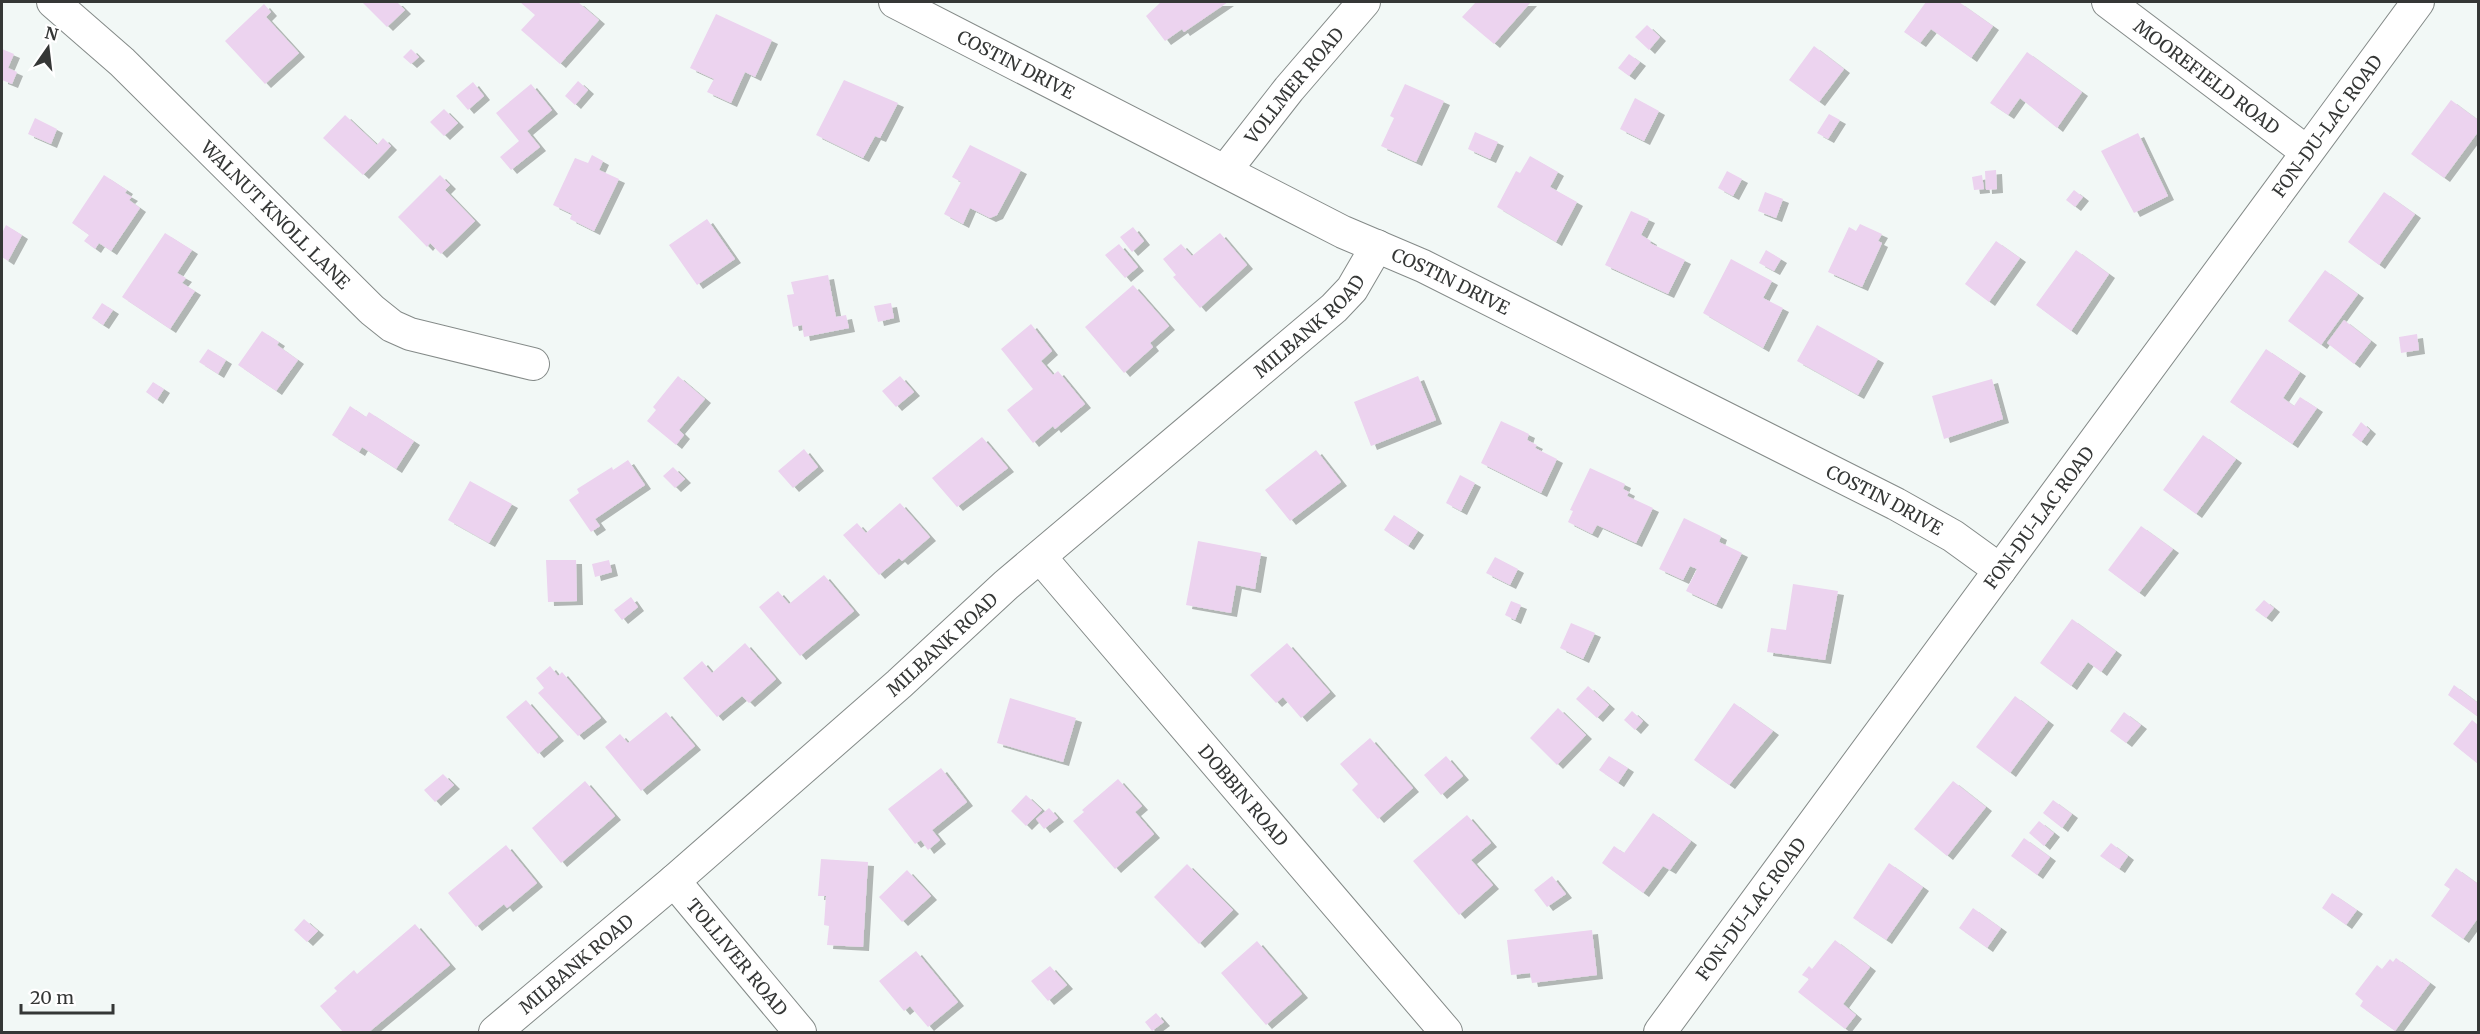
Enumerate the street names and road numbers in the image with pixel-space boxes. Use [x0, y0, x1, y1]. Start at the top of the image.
street label: MOOREFIELD ROAD [2130, 14, 2285, 139]
street label: VOLLMER ROAD [1239, 22, 1349, 149]
street label: COSTIN DRIVE [953, 24, 1079, 104]
street label: FON-DU-LAC ROAD [2267, 50, 2387, 202]
street label: WALNUT KNOLL LANE [196, 135, 356, 294]
street label: COSTIN DRIVE [1388, 243, 1514, 320]
street label: MILBANK ROAD [1249, 270, 1369, 382]
street label: FON-DU-LAC ROAD [1979, 442, 2099, 593]
street label: COSTIN DRIVE [1823, 459, 1948, 540]
street label: MILBANK ROAD [882, 587, 1002, 701]
street label: DOBBIN ROAD [1194, 740, 1294, 851]
street label: FON-DU-LAC ROAD [1691, 833, 1811, 985]
street label: TOLLIVER ROAD [682, 894, 793, 1020]
street label: MILBANK ROAD [514, 909, 638, 1018]

